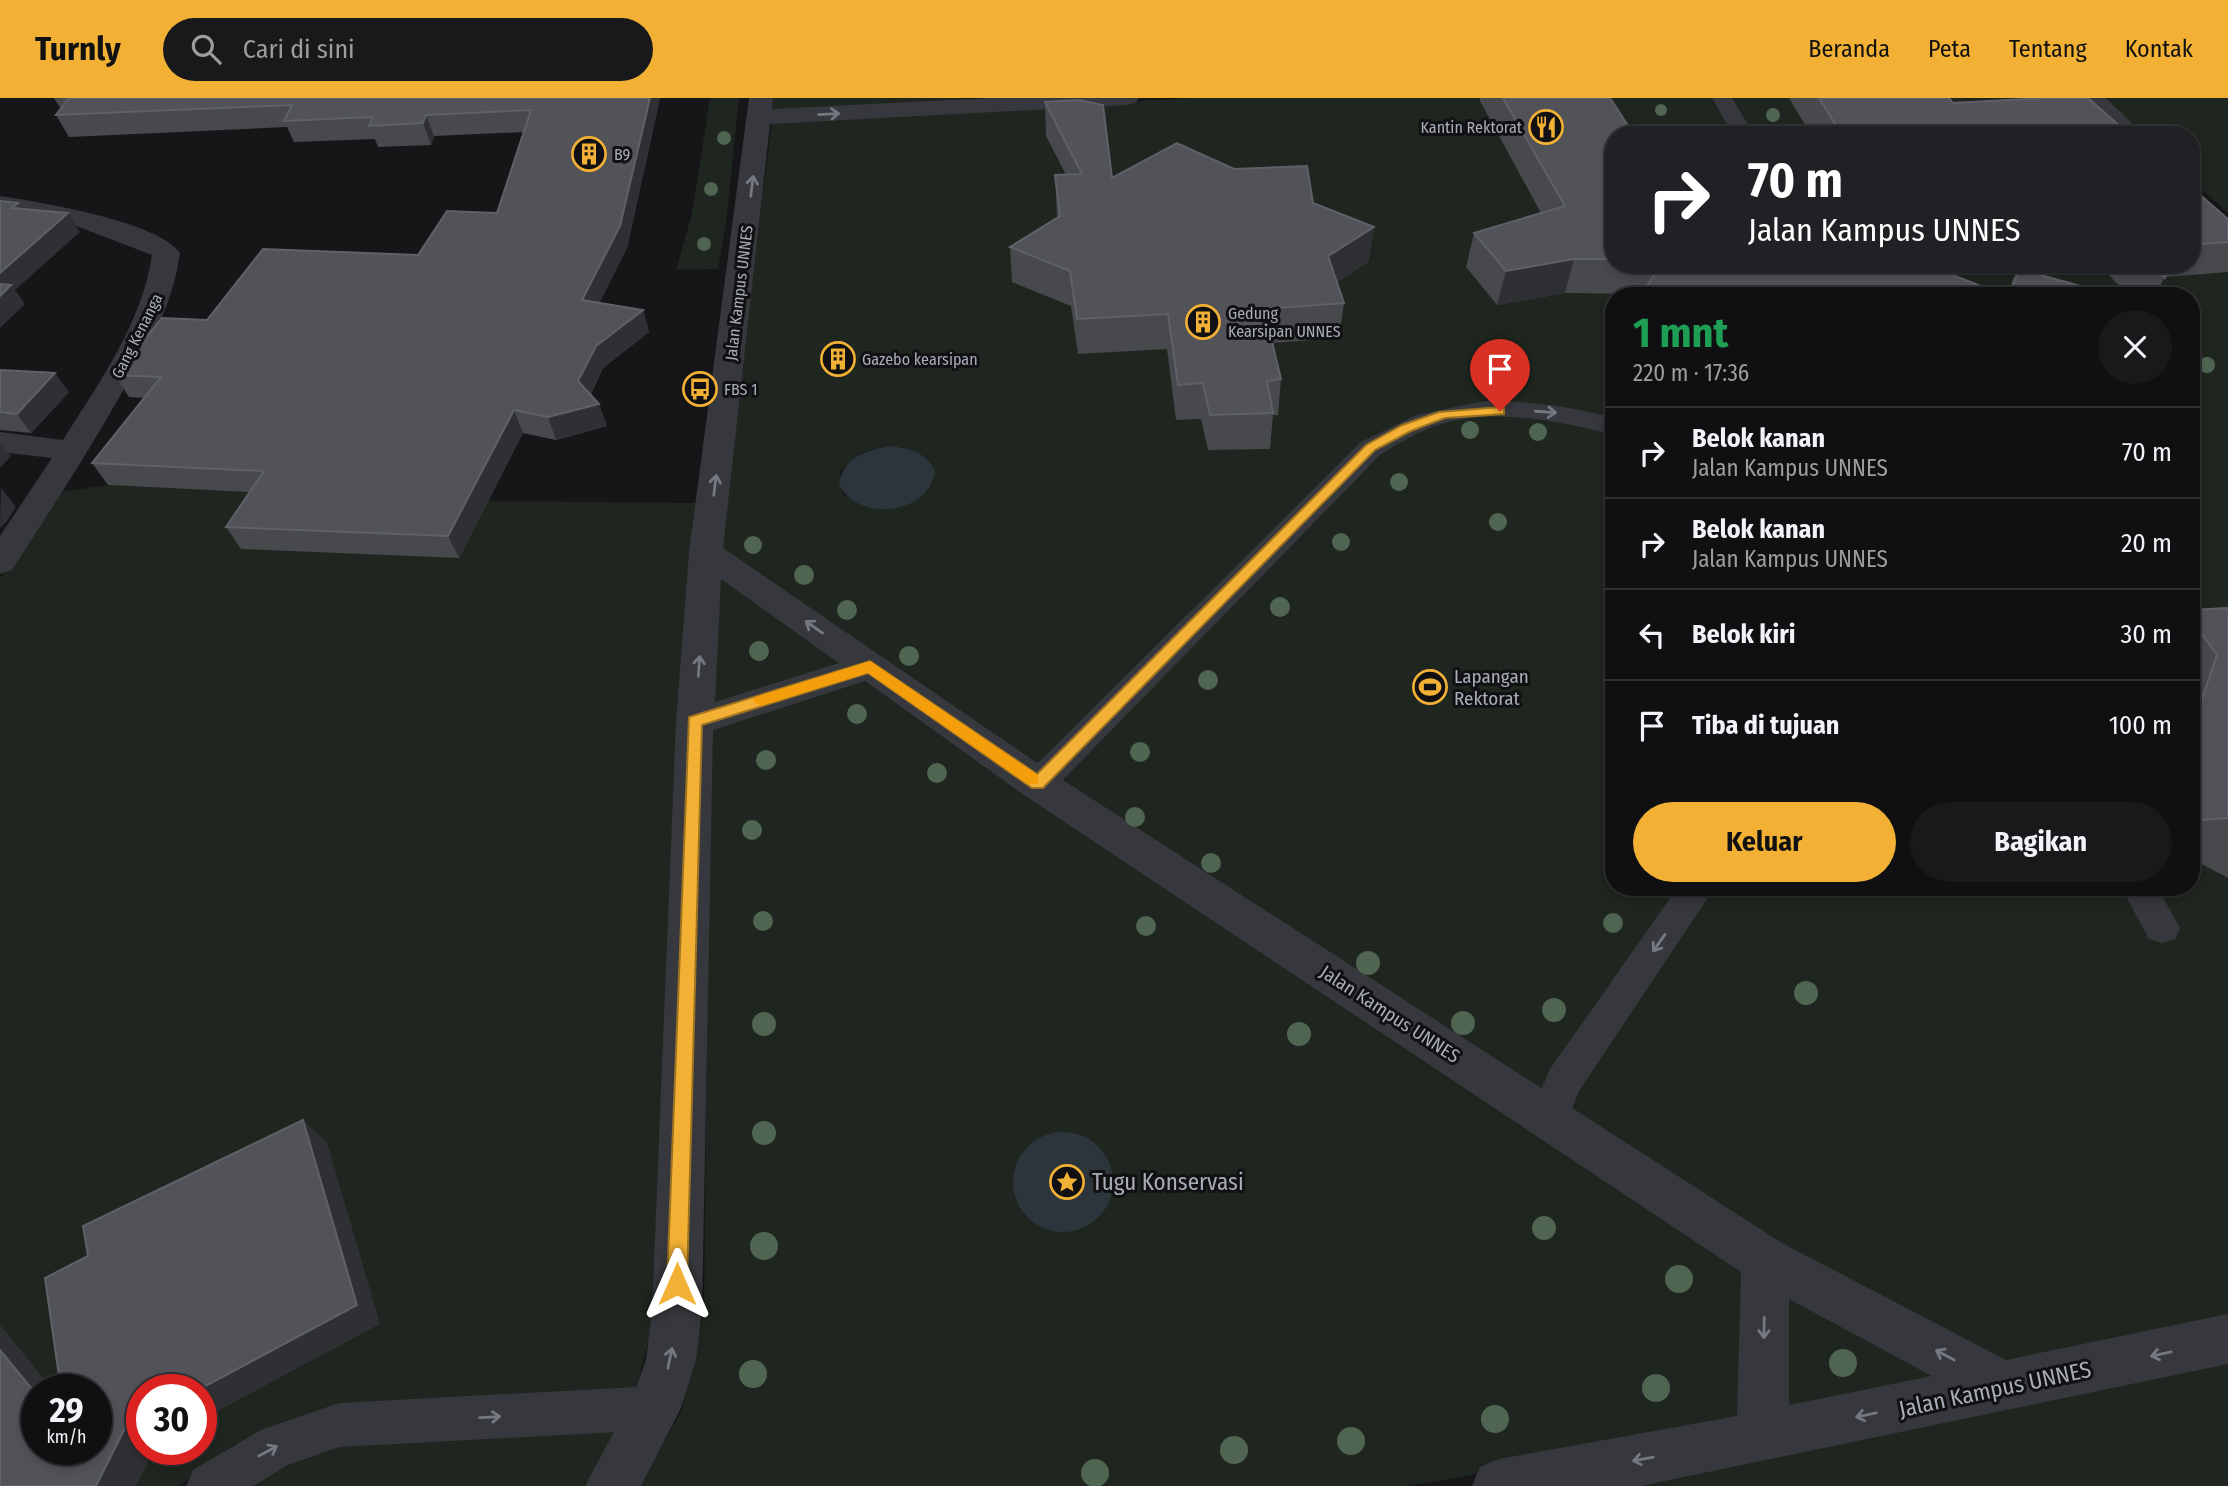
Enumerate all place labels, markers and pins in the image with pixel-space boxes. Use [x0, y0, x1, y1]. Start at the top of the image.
restaurant icon: Kantin Rektorat [1527, 108, 1565, 146]
place label: Kantin Rektorat [1421, 118, 1523, 137]
building icon: B9 [570, 135, 608, 173]
place label: B9 [614, 145, 630, 164]
building icon: Gedung Kearsipan UNNES [1184, 303, 1222, 341]
place label: Gedung Kearsipan UNNES [1228, 304, 1341, 341]
pin [1470, 339, 1530, 411]
building icon: Gazebo kearsipan [819, 340, 857, 378]
place label: Gazebo kearsipan [862, 350, 978, 369]
bus stop icon: FBS 1 [681, 370, 719, 408]
place label: FBS 1 [724, 380, 757, 399]
place label: Lapangan Rektorat [1454, 665, 1529, 710]
sports icon: Lapangan Rektorat [1411, 668, 1449, 706]
place icon: Tugu Konservasi [1048, 1163, 1086, 1201]
place label: Tugu Konservasi [1092, 1168, 1244, 1196]

